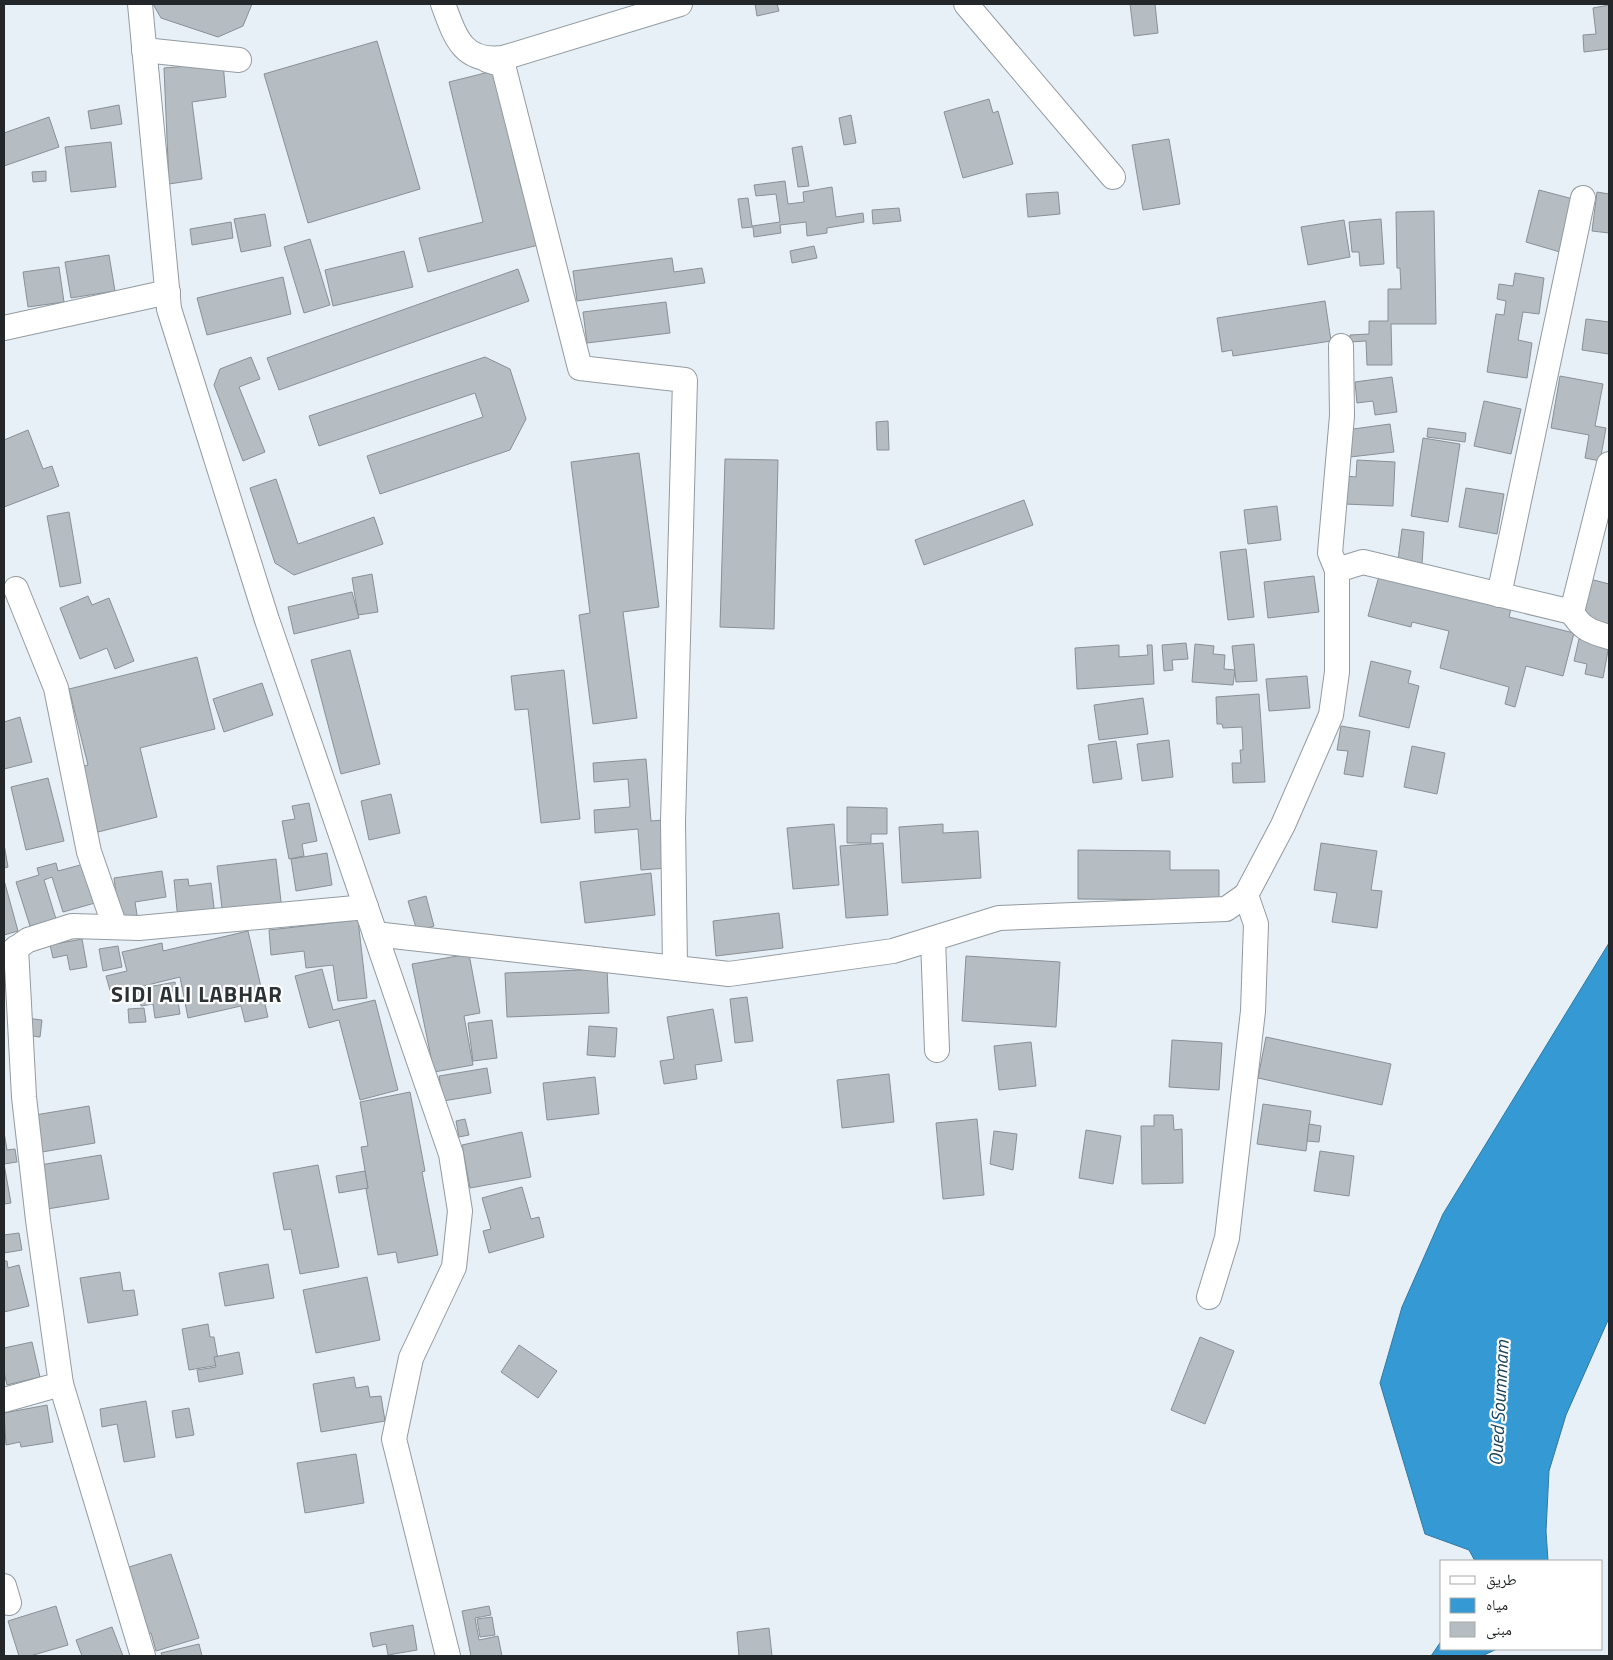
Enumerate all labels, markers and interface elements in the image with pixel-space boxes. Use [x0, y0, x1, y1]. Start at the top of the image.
district label: SIDI ALI LABHAR [111, 977, 283, 1011]
water label: Oued Soummam [1480, 1338, 1516, 1467]
legend [1440, 1560, 1603, 1650]
text: طريق [1486, 1568, 1517, 1591]
text: مياه [1486, 1593, 1508, 1616]
text: مبنى [1486, 1618, 1512, 1641]

